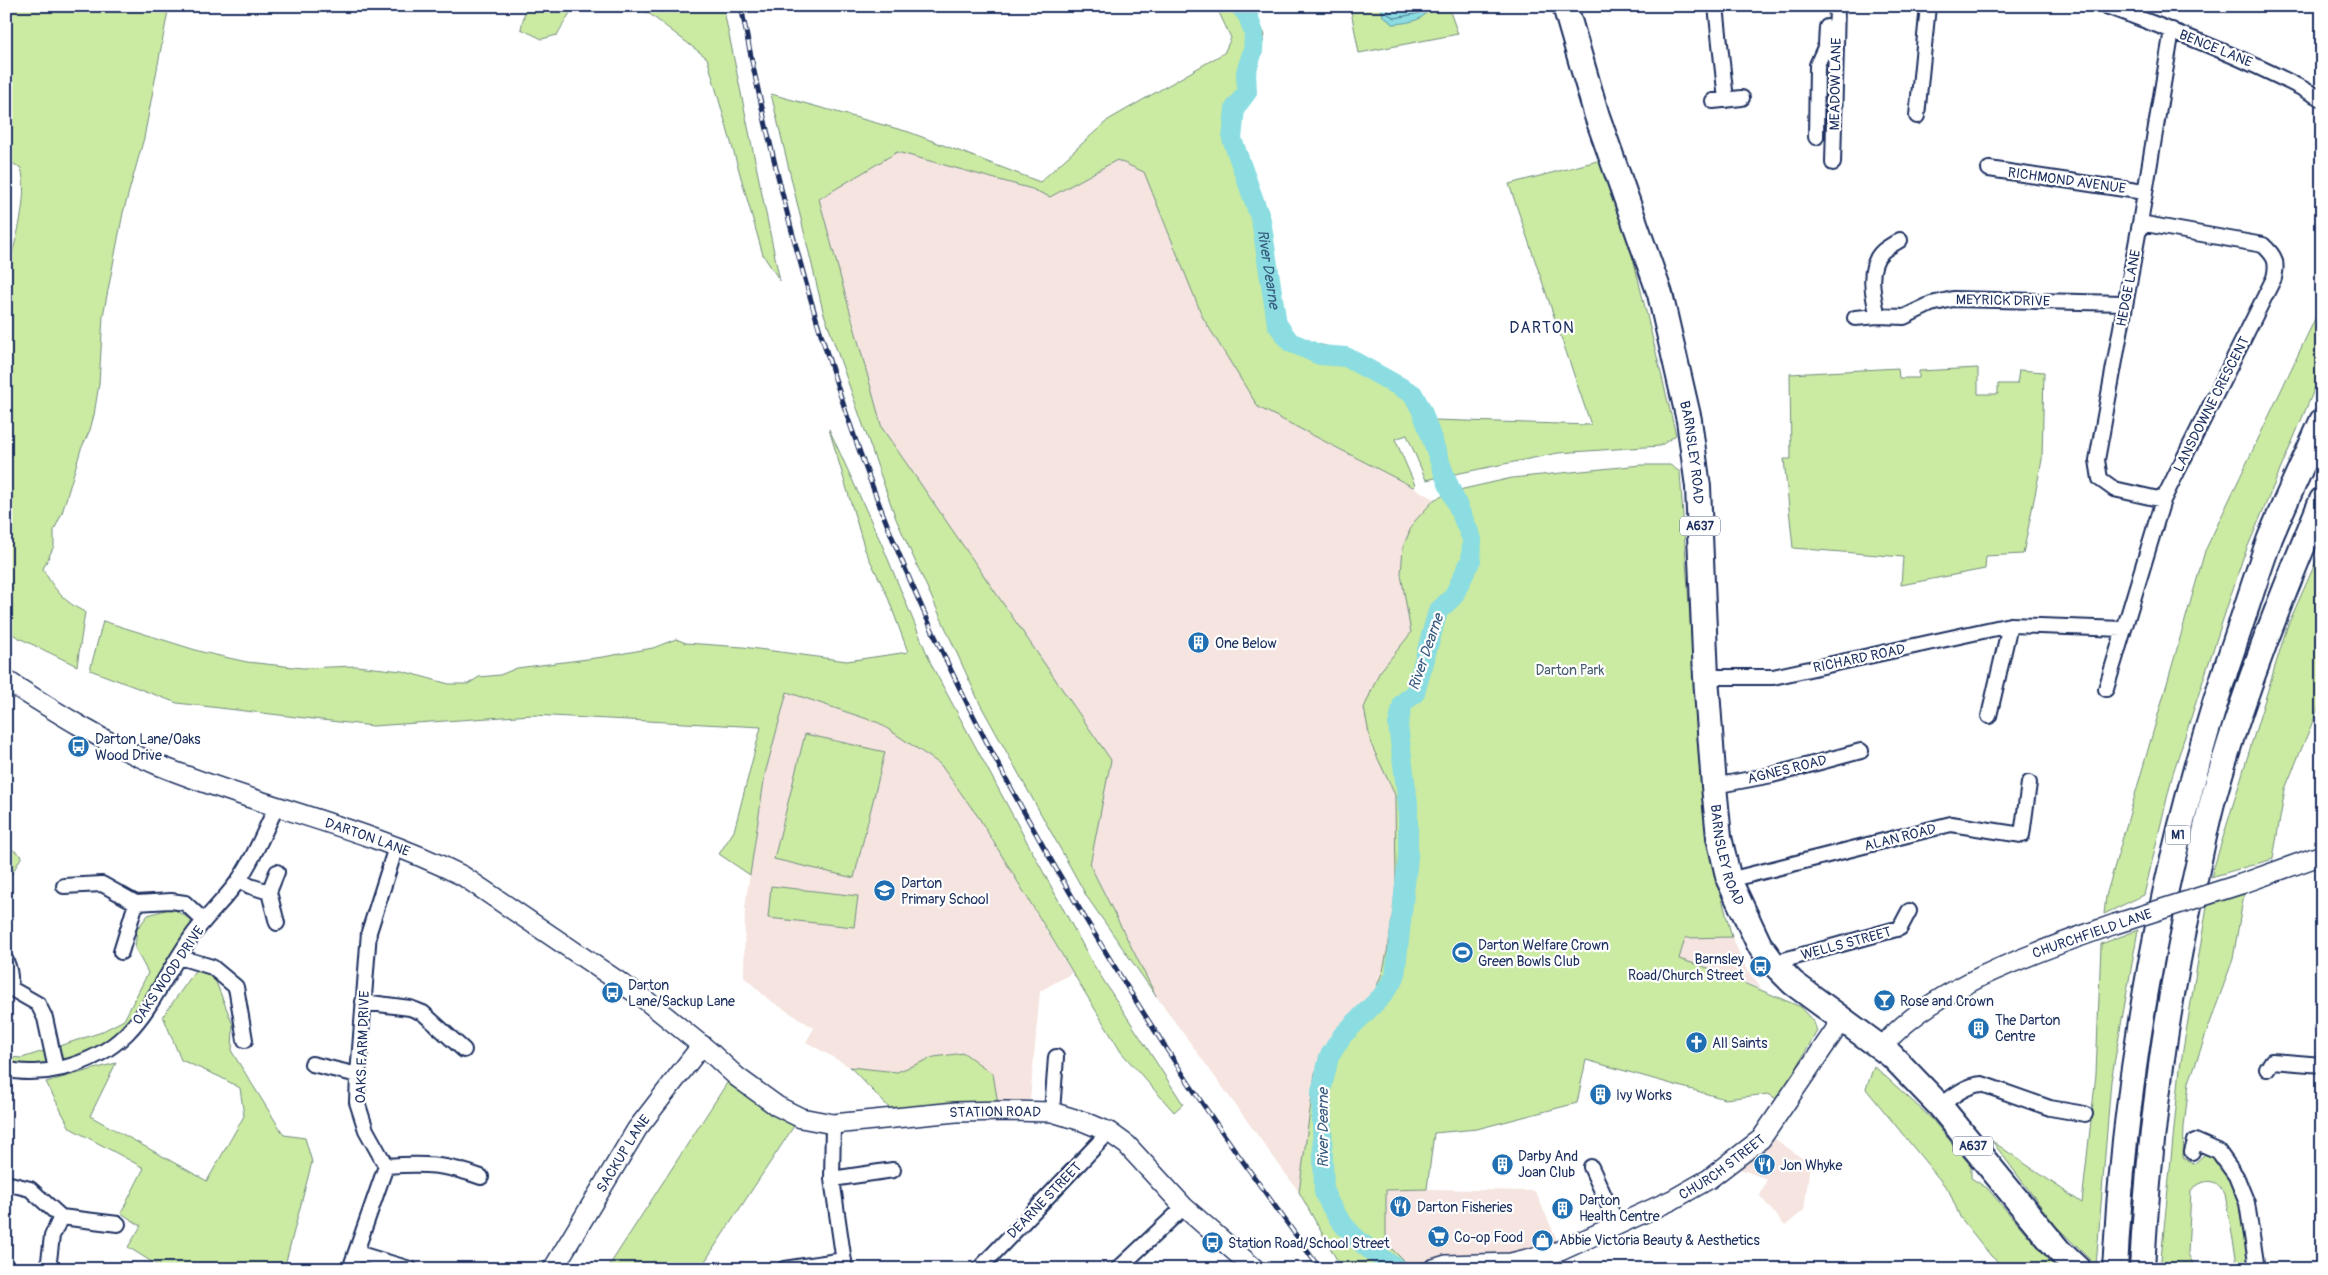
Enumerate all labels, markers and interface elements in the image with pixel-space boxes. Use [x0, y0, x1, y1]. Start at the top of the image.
street label: BENCE LANE [2177, 26, 2255, 71]
street label: MEADOW LANE [1826, 37, 1845, 131]
street label: RICHMOND AVENUE [2007, 164, 2127, 197]
water label: River Dearne [1253, 229, 1284, 312]
street label: HEDGE LANE [2113, 248, 2144, 328]
street label: MEYRICK DRIVE [1956, 291, 2050, 310]
district label: DARTON [1509, 318, 1575, 338]
street label: LANSDOWNE CRESCENT [2170, 334, 2253, 475]
street label: BARNSLEY ROAD [1676, 399, 1707, 504]
road number: A637 [1680, 516, 1720, 536]
water label: River Dearne [1405, 610, 1449, 693]
building icon: One Below [1187, 631, 1211, 655]
place label: One Below [1215, 635, 1277, 652]
street label: RICHARD ROAD [1812, 640, 1907, 677]
park label: Darton Park [1536, 662, 1605, 679]
place label: Darton Lane/Oaks Wood Drive [95, 731, 201, 764]
bus stop icon: Darton Lane/Oaks Wood Drive [67, 735, 91, 759]
street label: AGNES ROAD [1746, 751, 1829, 788]
street label: BARNSLEY ROAD [1707, 803, 1748, 908]
street label: DARTON LANE [323, 814, 412, 860]
street label: ALAN ROAD [1862, 820, 1938, 855]
road number: M1 [2166, 826, 2190, 844]
place label: Darton Primary School [901, 875, 989, 908]
school or university icon: Darton Primary School [873, 879, 897, 903]
street label: CHURCHFIELD LANE [2030, 905, 2154, 962]
street label: OAKS WOOD DRIVE [129, 923, 208, 1028]
street label: WELLS STREET [1799, 923, 1893, 964]
place label: Darton Welfare Crown Green Bowls Club [1478, 937, 1609, 970]
sports icon: Darton Welfare Crown Green Bowls Club [1450, 941, 1474, 965]
place label: Barnsley Road/Church Street [1628, 951, 1744, 984]
bus stop icon: Barnsley Road/Church Street [1748, 955, 1772, 979]
place label: Darton Lane/Sackup Lane [628, 977, 735, 1010]
bus stop icon: Darton Lane/Sackup Lane [600, 981, 624, 1005]
bar icon: Rose and Crown [1872, 989, 1896, 1013]
street label: OAKS FARM DRIVE [352, 990, 373, 1104]
place label: Rose and Crown [1900, 993, 1994, 1010]
place label: The Darton Centre [1995, 1012, 2061, 1045]
building icon: The Darton Centre [1967, 1016, 1991, 1040]
church icon: All Saints [1684, 1031, 1708, 1055]
place label: All Saints [1712, 1035, 1768, 1052]
building icon: Ivy Works [1588, 1083, 1612, 1107]
water label: River Dearne [1314, 1087, 1333, 1168]
place label: Ivy Works [1616, 1087, 1673, 1104]
street label: STATION ROAD [949, 1103, 1041, 1122]
street label: SACKUP LANE [593, 1112, 654, 1196]
street label: CHURCH STREET [1676, 1131, 1769, 1203]
road number: A637 [1953, 1136, 1993, 1156]
place label: Darby And Joan Club [1518, 1148, 1578, 1181]
building icon: Darby And Joan Club [1490, 1152, 1514, 1176]
restaurant icon: Jon Whyke [1752, 1153, 1776, 1177]
place label: Jon Whyke [1780, 1157, 1842, 1174]
street label: DEARNE STREET [1004, 1159, 1085, 1242]
place label: Darton Health Centre [1579, 1192, 1660, 1225]
restaurant icon: Darton Fisheries [1389, 1195, 1413, 1219]
building icon: Darton Health Centre [1551, 1196, 1575, 1220]
place label: Darton Fisheries [1417, 1199, 1513, 1216]
supermarket icon: Co-op Food [1426, 1225, 1450, 1249]
shop icon: Abbie Victoria Beauty & Aesthetics [1531, 1228, 1555, 1252]
place label: Co-op Food [1454, 1229, 1523, 1246]
bus stop icon: Station Road/School Street [1200, 1231, 1224, 1255]
place label: Abbie Victoria Beauty & Aesthetics [1559, 1232, 1761, 1249]
place label: Station Road/School Street [1228, 1235, 1390, 1252]

